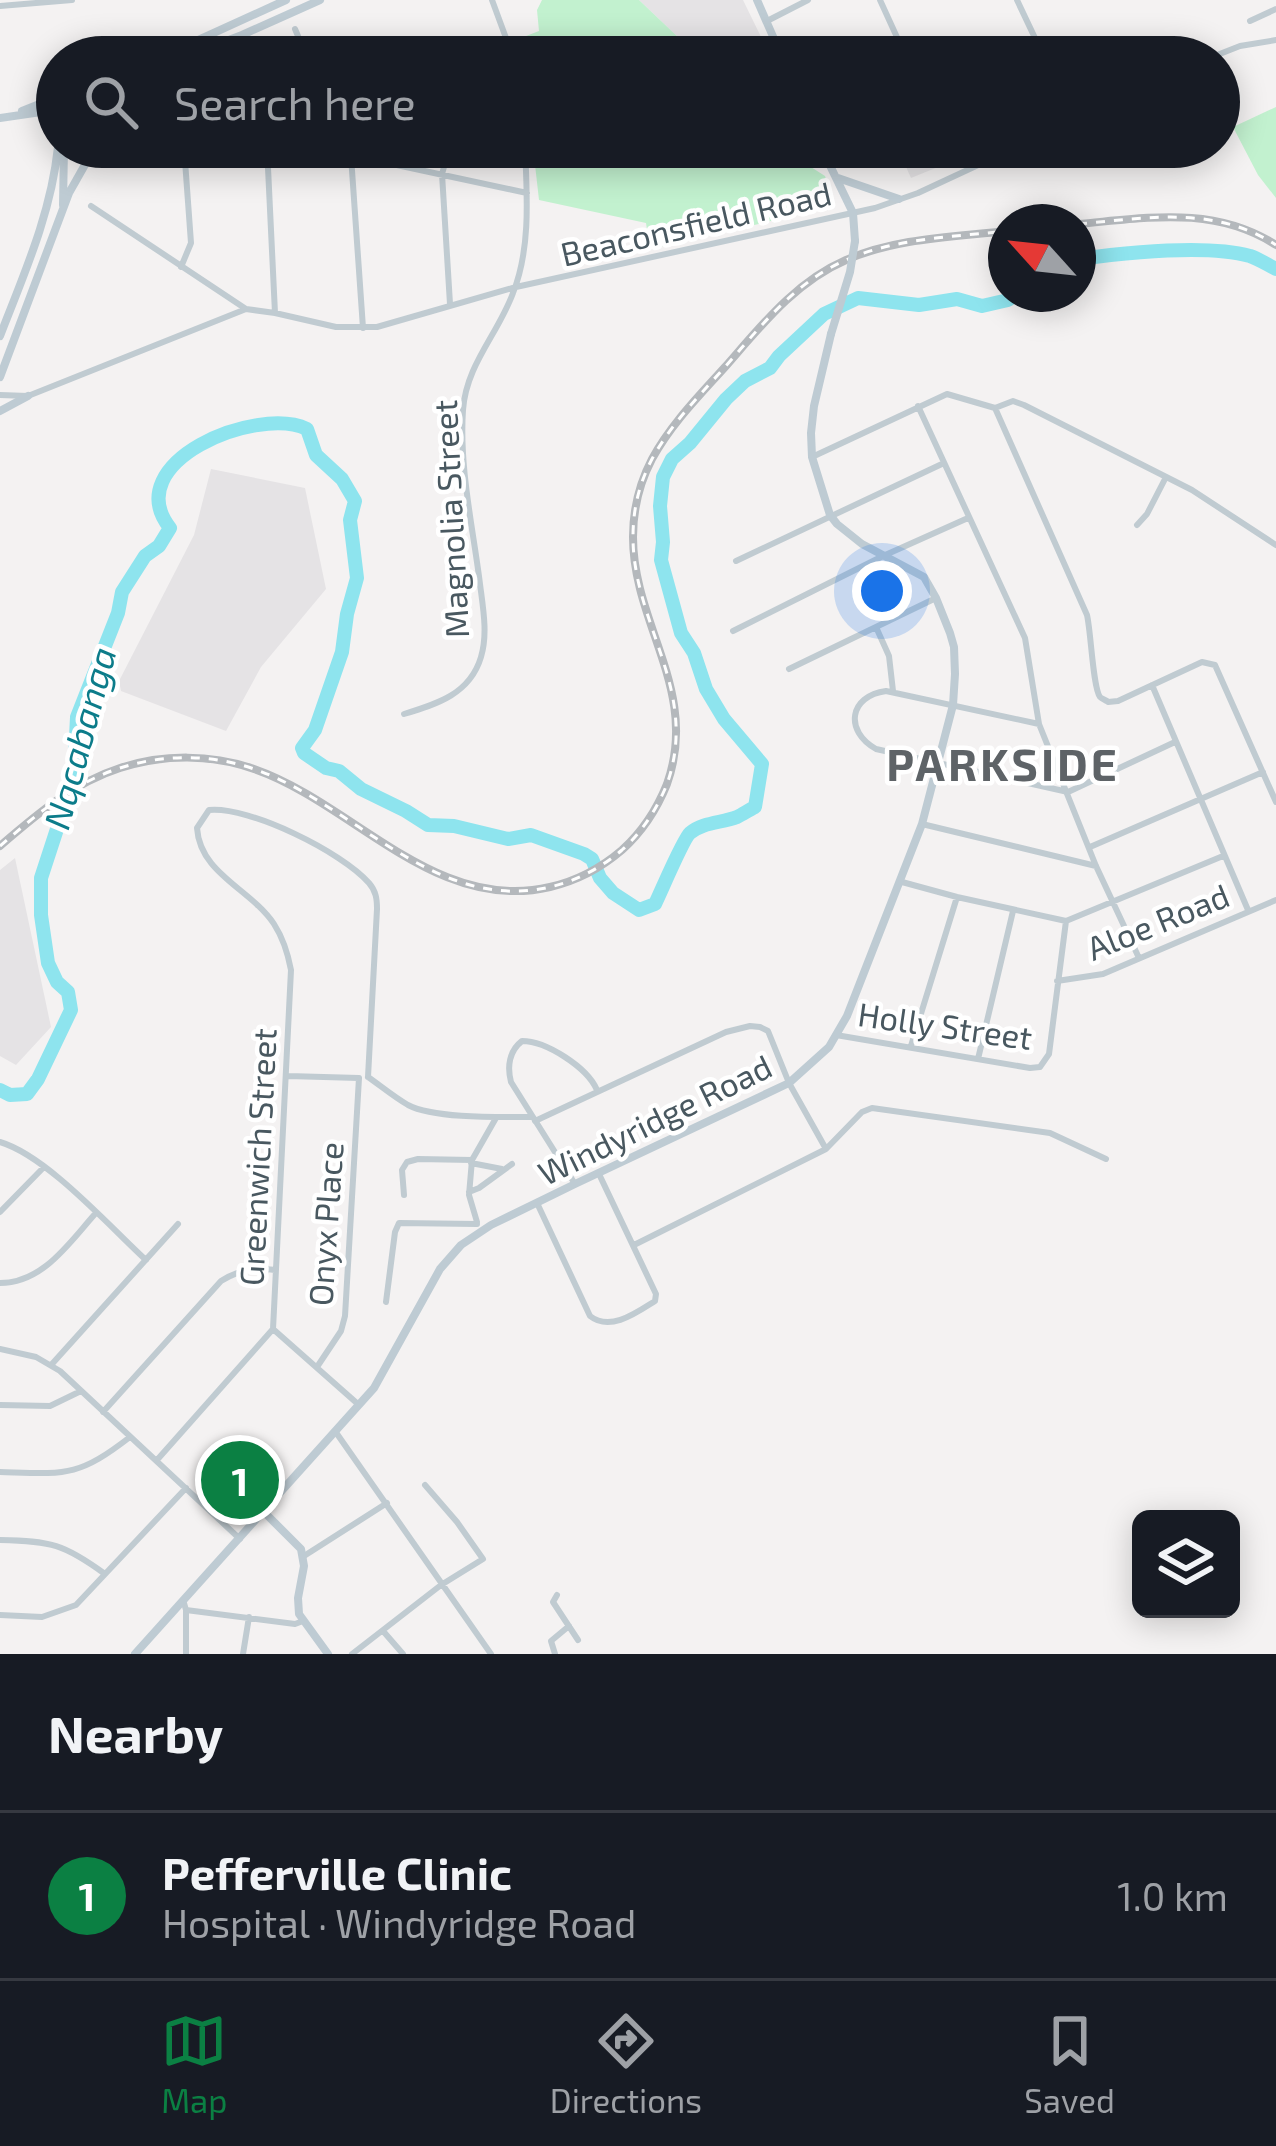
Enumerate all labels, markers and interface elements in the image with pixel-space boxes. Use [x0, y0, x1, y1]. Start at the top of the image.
search box [36, 36, 1240, 168]
icon: search [78, 69, 144, 135]
text: Search here [174, 75, 416, 129]
street label: Beaconsfield Road [557, 172, 835, 274]
north arrow [988, 204, 1096, 312]
street label: Magnolia Street [424, 399, 476, 639]
your location [852, 561, 912, 621]
water label: Nqcabanga [34, 642, 124, 834]
district label: PARKSIDE [886, 736, 1120, 790]
street label: Aloe Road [1081, 874, 1235, 968]
street label: Holly Street [855, 993, 1035, 1057]
street label: Greenwich Street [230, 1027, 284, 1287]
street label: Windyridge Road [531, 1045, 778, 1193]
street label: Onyx Place [299, 1141, 351, 1307]
pin: 1 [201, 1435, 279, 1525]
map controls [1132, 1510, 1240, 1618]
button: layers [1132, 1510, 1240, 1618]
text: Nearby [48, 1702, 223, 1763]
text: Pefferville Clinic [162, 1845, 512, 1899]
text: 1 [79, 1872, 95, 1919]
text: 1.0 km [1117, 1872, 1228, 1919]
text: Hospital · Windyridge Road [162, 1899, 636, 1946]
tab: Map [161, 2008, 227, 2120]
tab: Directions [550, 2008, 702, 2120]
tab: Saved [1024, 2008, 1115, 2120]

